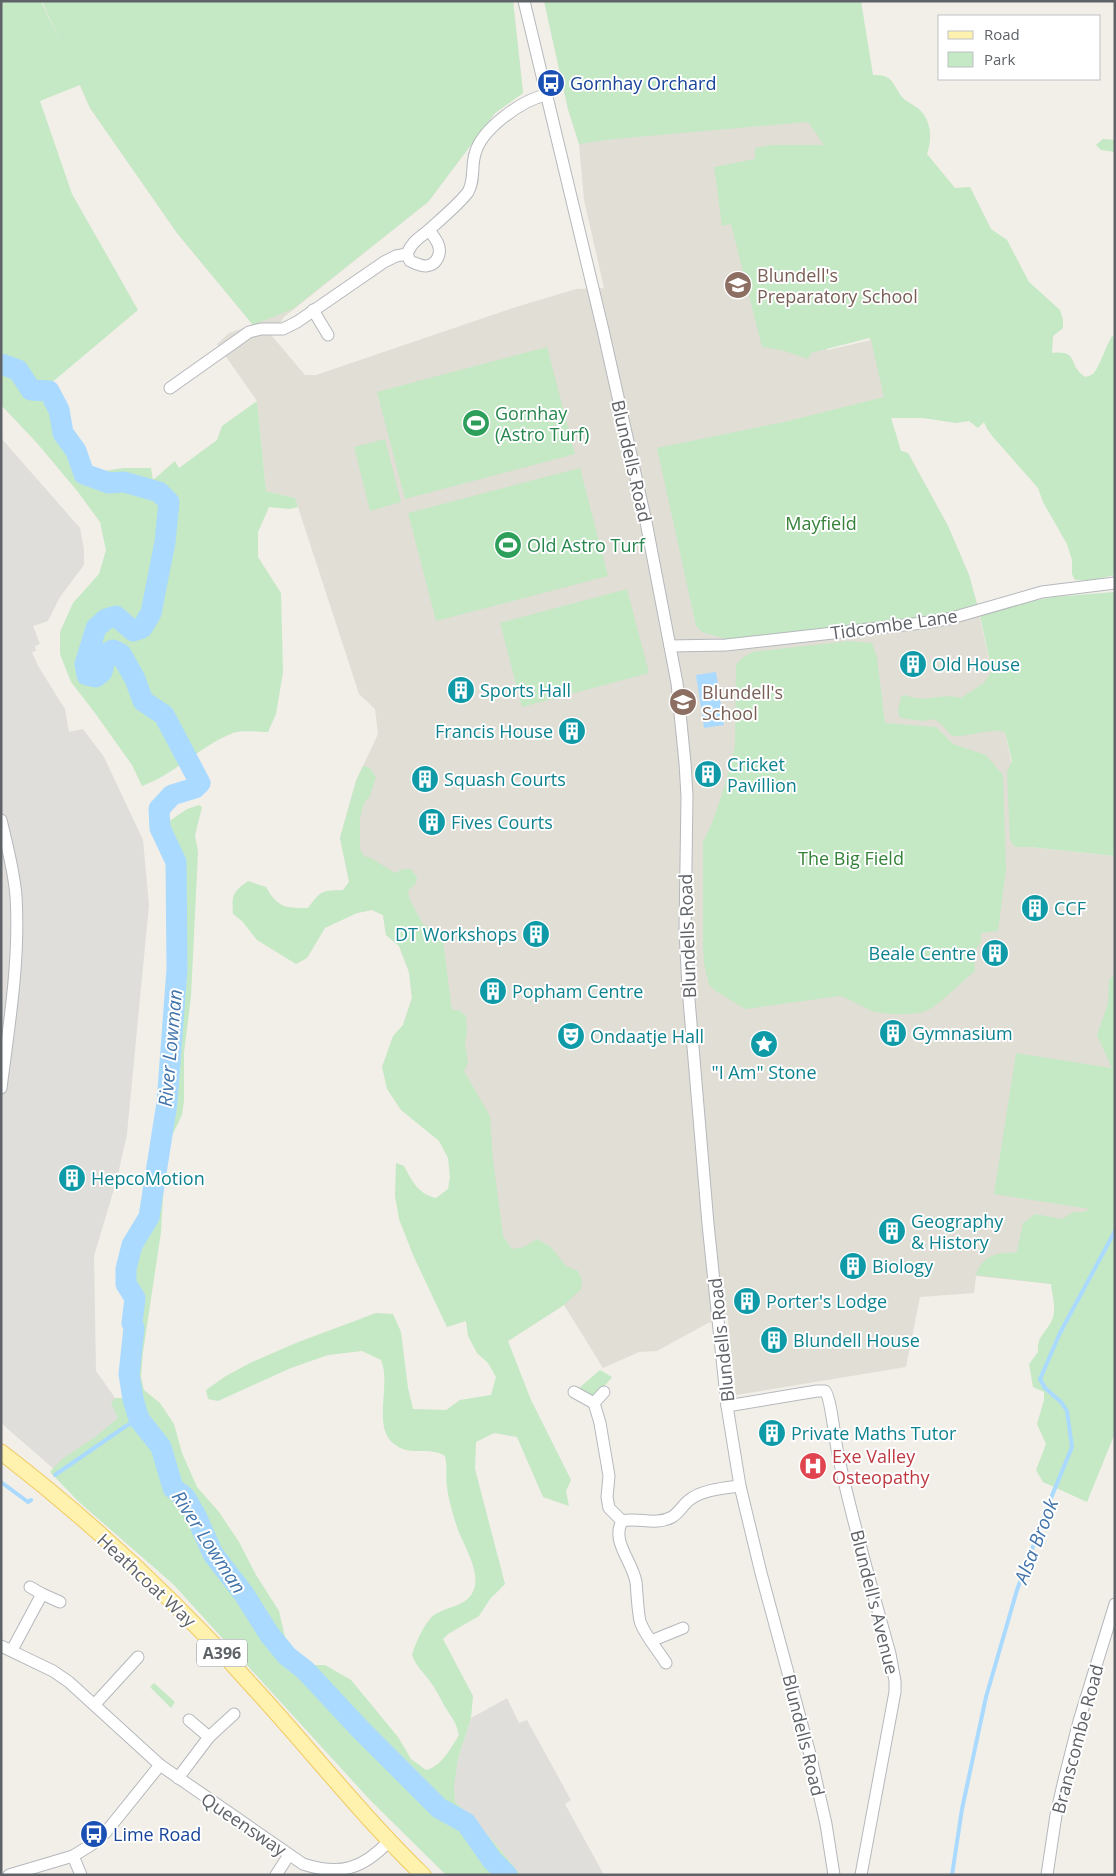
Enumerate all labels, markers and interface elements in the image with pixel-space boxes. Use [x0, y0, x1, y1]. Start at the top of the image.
legend [938, 15, 1101, 80]
text: Road [984, 24, 1020, 44]
text: Park [984, 49, 1015, 69]
bus stop icon: Gornhay Orchard [536, 68, 566, 98]
place label: Gornhay Orchard [570, 71, 716, 95]
place label: Blundell's Preparatory School [757, 263, 918, 308]
school or university icon: Blundell's Preparatory School [723, 270, 753, 300]
street label: Blundells Road [606, 398, 658, 524]
place label: Gornhay (Astro Turf) [495, 401, 589, 446]
sports icon: Gornhay (Astro Turf) [461, 408, 491, 438]
park label: Mayfield [785, 511, 857, 535]
sports icon: Old Astro Turf [493, 530, 523, 560]
place label: Old Astro Turf [527, 533, 646, 557]
street label: Tidcombe Lane [829, 603, 959, 645]
building icon: Old House [898, 649, 928, 679]
place label: Old House [932, 652, 1020, 676]
building icon: Sports Hall [446, 675, 476, 705]
place label: Sports Hall [480, 678, 571, 702]
place label: Blundell's School [702, 680, 783, 725]
school or university icon: Blundell's School [668, 687, 698, 717]
building icon: Francis House [557, 716, 587, 746]
place label: Francis House [435, 719, 553, 743]
place label: Cricket Pavillion [727, 752, 797, 797]
building icon: Cricket Pavillion [693, 759, 723, 789]
building icon: Squash Courts [410, 764, 440, 794]
place label: Squash Courts [444, 767, 566, 791]
building icon: Fives Courts [417, 807, 447, 837]
place label: Fives Courts [451, 810, 553, 834]
park label: The Big Field [798, 846, 904, 870]
street label: Blundells Road [673, 873, 701, 999]
building icon: CCF [1020, 893, 1050, 923]
place label: CCF [1054, 896, 1086, 920]
building icon: DT Workshops [521, 919, 551, 949]
place label: DT Workshops [395, 922, 517, 946]
building icon: Beale Centre [980, 938, 1010, 968]
place label: Beale Centre [869, 941, 976, 965]
building icon: Popham Centre [478, 976, 508, 1006]
place label: Popham Centre [512, 979, 643, 1003]
water label: River Lowman [152, 988, 188, 1108]
building icon: Gymnasium [878, 1018, 908, 1048]
theatre icon: Ondaatje Hall [556, 1021, 586, 1051]
place label: Gymnasium [912, 1021, 1013, 1045]
place label: Ondaatje Hall [590, 1024, 704, 1048]
place icon: "I Am" Stone [749, 1029, 779, 1059]
place label: "I Am" Stone [711, 1060, 817, 1084]
building icon: HepcoMotion [57, 1163, 87, 1193]
place label: HepcoMotion [91, 1166, 205, 1190]
place label: Geography & History [911, 1209, 1004, 1254]
building icon: Geography & History [877, 1216, 907, 1246]
building icon: Biology [838, 1251, 868, 1281]
place label: Biology [872, 1254, 934, 1278]
street label: Blundells Road [703, 1277, 739, 1403]
building icon: Porter's Lodge [732, 1286, 762, 1316]
place label: Porter's Lodge [766, 1289, 887, 1313]
building icon: Blundell House [759, 1325, 789, 1355]
place label: Blundell House [793, 1328, 920, 1352]
building icon: Private Maths Tutor [757, 1418, 787, 1448]
place label: Private Maths Tutor [791, 1421, 957, 1445]
place label: Exe Valley Osteopathy [832, 1444, 930, 1489]
hospital icon: Exe Valley Osteopathy [798, 1451, 828, 1481]
water label: River Lowman [166, 1485, 252, 1599]
water label: Alsa Brook [1007, 1494, 1064, 1589]
street label: Blundell's Avenue [845, 1527, 905, 1677]
street label: Heathcoat Way [92, 1528, 202, 1633]
road number: A396 [197, 1640, 247, 1666]
street label: Branscombe Road [1046, 1662, 1108, 1816]
street label: Blundells Road [777, 1672, 831, 1798]
street label: Queensway [197, 1787, 292, 1862]
bus stop icon: Lime Road [79, 1819, 109, 1849]
place label: Lime Road [113, 1822, 201, 1846]

